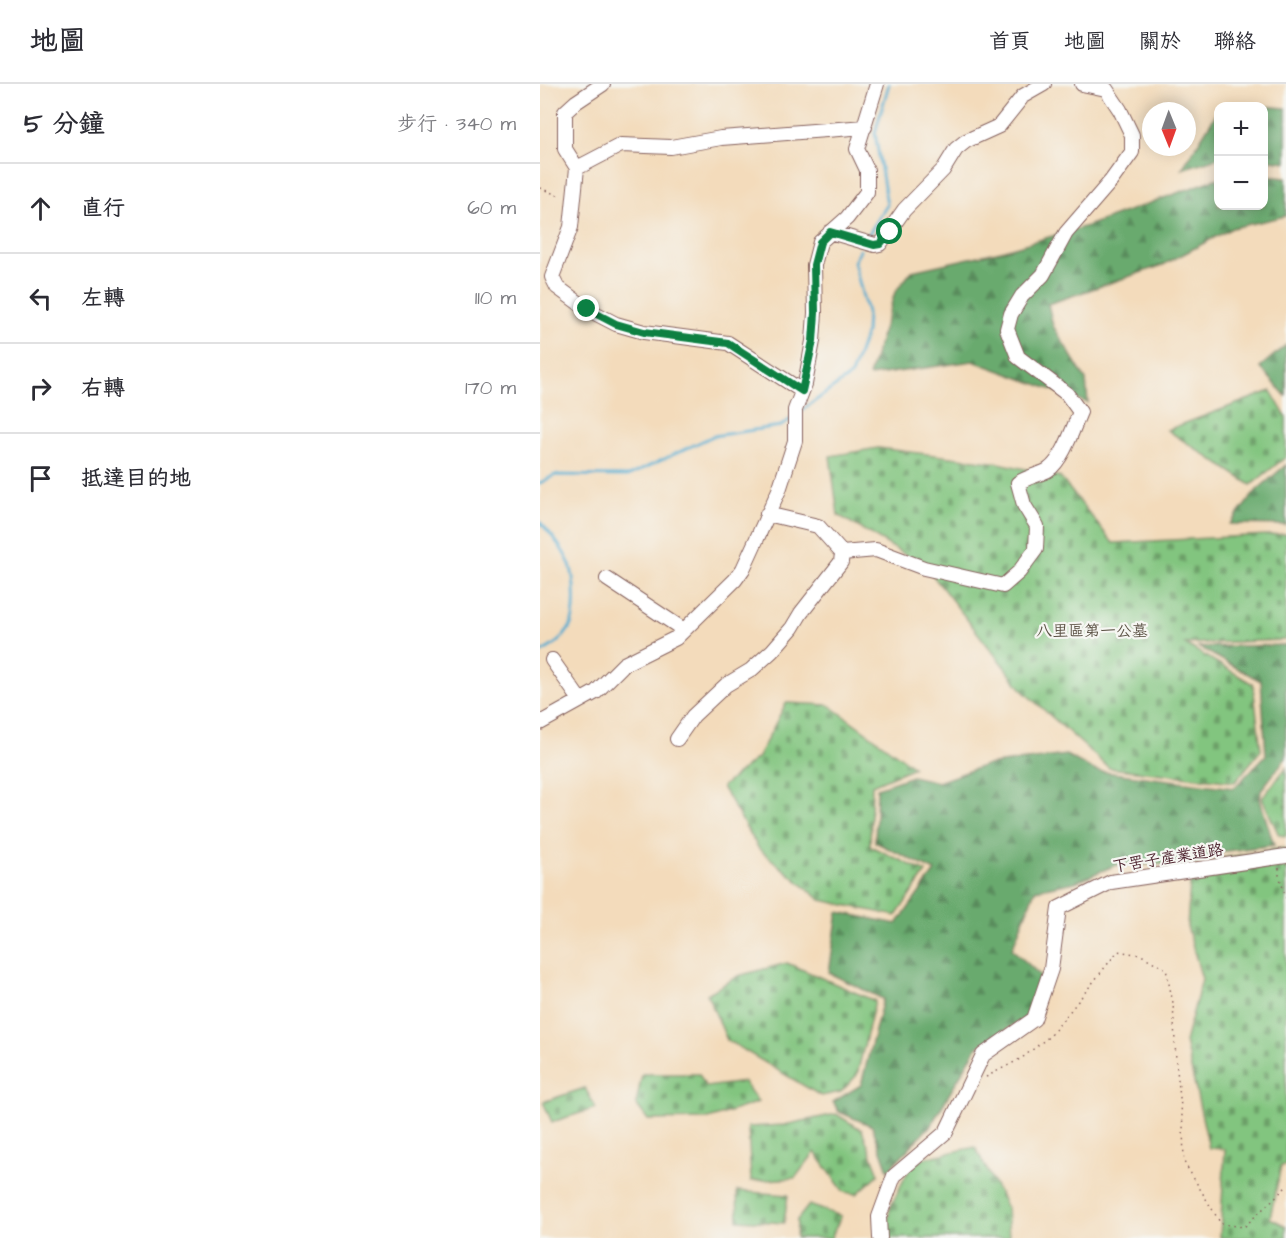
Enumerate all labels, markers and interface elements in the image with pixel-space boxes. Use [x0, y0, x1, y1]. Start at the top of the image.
text: 地圖 [30, 22, 86, 61]
text: 首頁 [989, 27, 1031, 56]
text: 地圖 [1064, 27, 1106, 56]
text: 關於 [1139, 27, 1181, 56]
text: 聯絡 [1214, 27, 1256, 56]
north arrow [1142, 102, 1196, 156]
map controls [1214, 102, 1268, 210]
button: + [1214, 102, 1268, 156]
text: 5 分鐘 [24, 106, 105, 142]
text: 步行 · 340 m [397, 110, 516, 138]
button: − [1214, 156, 1268, 210]
icon: ahead [24, 192, 57, 225]
text: 直行 [81, 193, 125, 224]
text: 60 m [467, 194, 516, 222]
route start [876, 218, 902, 244]
icon: left [24, 282, 57, 315]
text: 左轉 [81, 283, 125, 314]
text: 110 m [475, 284, 516, 312]
route end [573, 295, 599, 321]
icon: right [24, 372, 57, 405]
text: 右轉 [81, 373, 125, 404]
text: 170 m [465, 374, 516, 402]
icon: arrive [24, 462, 57, 495]
text: 抵達目的地 [81, 463, 191, 494]
park label: 八里區第一公墓 [1036, 620, 1148, 642]
street label: 下罟子產業道路 [1111, 838, 1225, 878]

